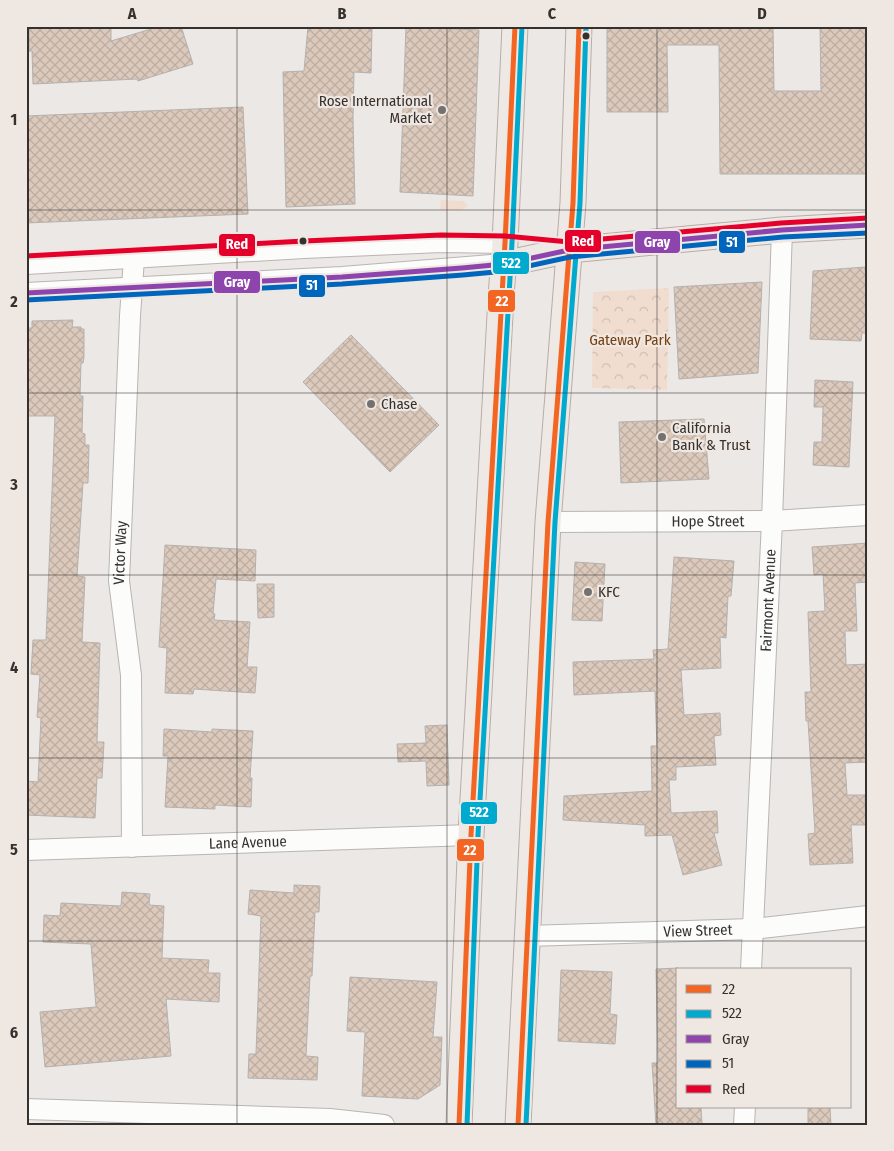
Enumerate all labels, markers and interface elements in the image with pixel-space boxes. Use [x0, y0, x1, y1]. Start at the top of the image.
text: A [127, 4, 137, 23]
text: B [338, 4, 347, 23]
text: C [548, 4, 557, 23]
text: D [757, 4, 767, 23]
unlabelled marker [581, 31, 591, 41]
place label: Rose International Market [319, 92, 432, 127]
marker: Rose International Market [436, 104, 448, 116]
text: 1 [11, 110, 17, 129]
line badge: Red [564, 229, 602, 253]
line badge: Gray [634, 230, 681, 254]
line badge: 51 [718, 230, 746, 254]
line badge: Red [218, 233, 256, 257]
text: Red [572, 233, 594, 250]
text: Gray [644, 234, 671, 251]
text: 51 [726, 234, 738, 251]
text: Red [226, 236, 248, 253]
unlabelled marker [298, 236, 308, 246]
line badge: 522 [492, 251, 530, 275]
text: 522 [501, 255, 521, 272]
line badge: Gray [213, 270, 261, 294]
text: Gray [224, 274, 251, 291]
line badge: 51 [298, 274, 326, 298]
text: 51 [306, 277, 318, 294]
line badge: 22 [487, 289, 516, 313]
text: 2 [9, 292, 18, 311]
text: 22 [495, 293, 509, 310]
park label: Gateway Park [589, 331, 671, 349]
place label: Chase [381, 395, 417, 413]
marker: Chase [365, 398, 377, 410]
place label: California Bank & Trust [672, 419, 750, 454]
marker: California Bank & Trust [656, 431, 668, 443]
text: 3 [9, 475, 18, 494]
street label: Hope Street [672, 512, 745, 530]
street label: Victor Way [110, 520, 130, 585]
street label: Fairmont Avenue [757, 549, 780, 652]
place label: KFC [598, 583, 620, 601]
marker: KFC [582, 586, 594, 598]
text: 4 [10, 658, 18, 677]
line badge: 522 [460, 801, 498, 825]
text: 522 [469, 804, 489, 821]
street label: Lane Avenue [209, 832, 287, 853]
line badge: 22 [456, 838, 485, 862]
text: 5 [10, 840, 18, 859]
text: 22 [463, 842, 477, 859]
street label: View Street [663, 921, 733, 941]
legend [676, 968, 852, 1108]
text: 22 [722, 980, 736, 998]
text: 522 [722, 1004, 742, 1022]
text: 6 [10, 1023, 18, 1042]
text: Gray [722, 1030, 749, 1048]
text: 51 [722, 1054, 734, 1072]
text: Red [722, 1080, 745, 1098]

